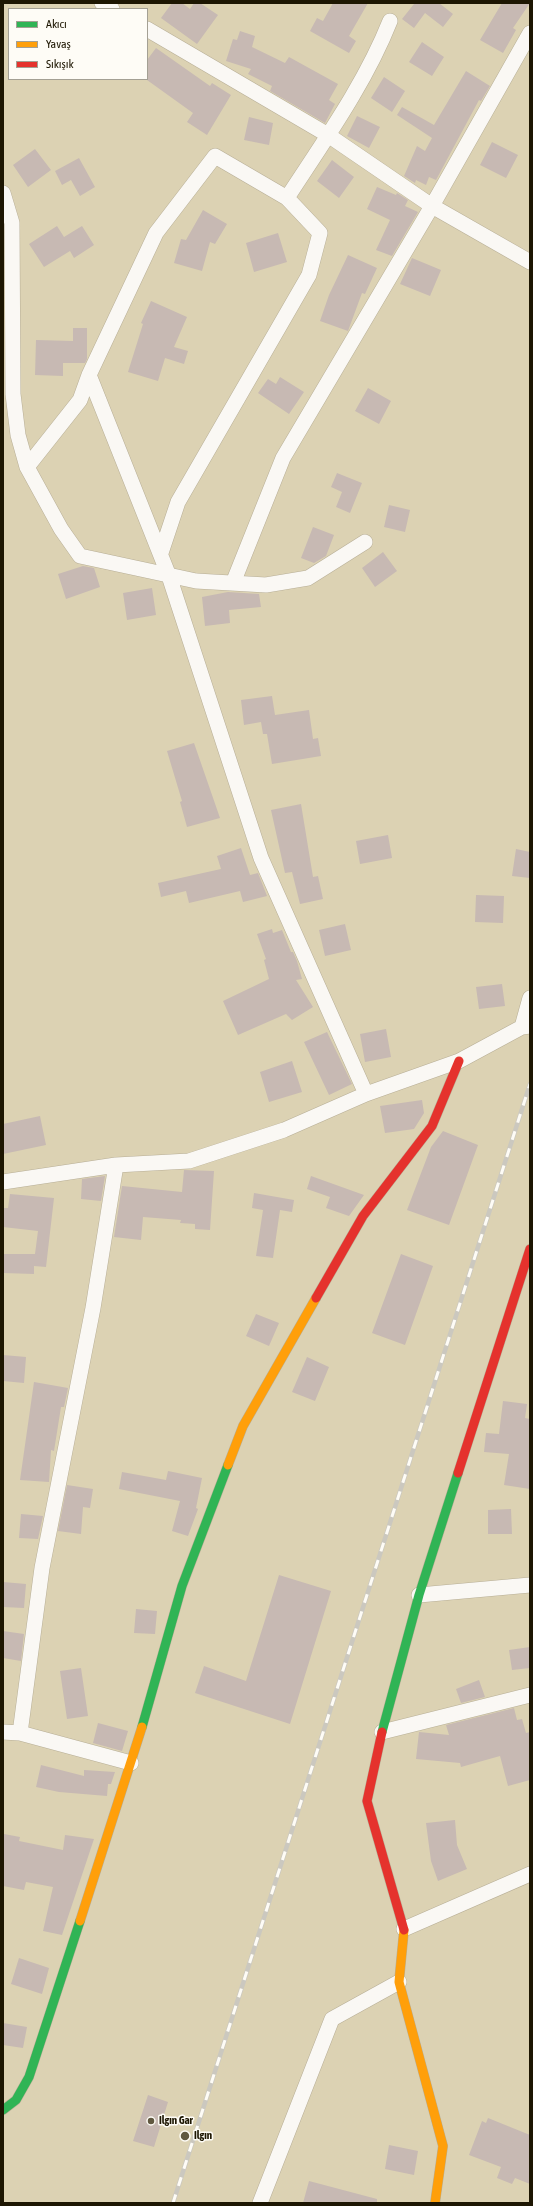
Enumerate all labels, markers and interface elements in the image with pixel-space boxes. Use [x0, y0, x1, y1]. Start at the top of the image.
legend [8, 8, 148, 80]
text: Akıcı [46, 17, 67, 31]
text: Yavaş [46, 37, 71, 51]
text: Sıkışık [46, 57, 74, 71]
place label: Ilgın Gar [159, 2114, 193, 2128]
marker: Ilgın Gar [146, 2116, 156, 2126]
place label: Ilgın [194, 2129, 212, 2143]
marker: Ilgın [179, 2130, 191, 2142]

